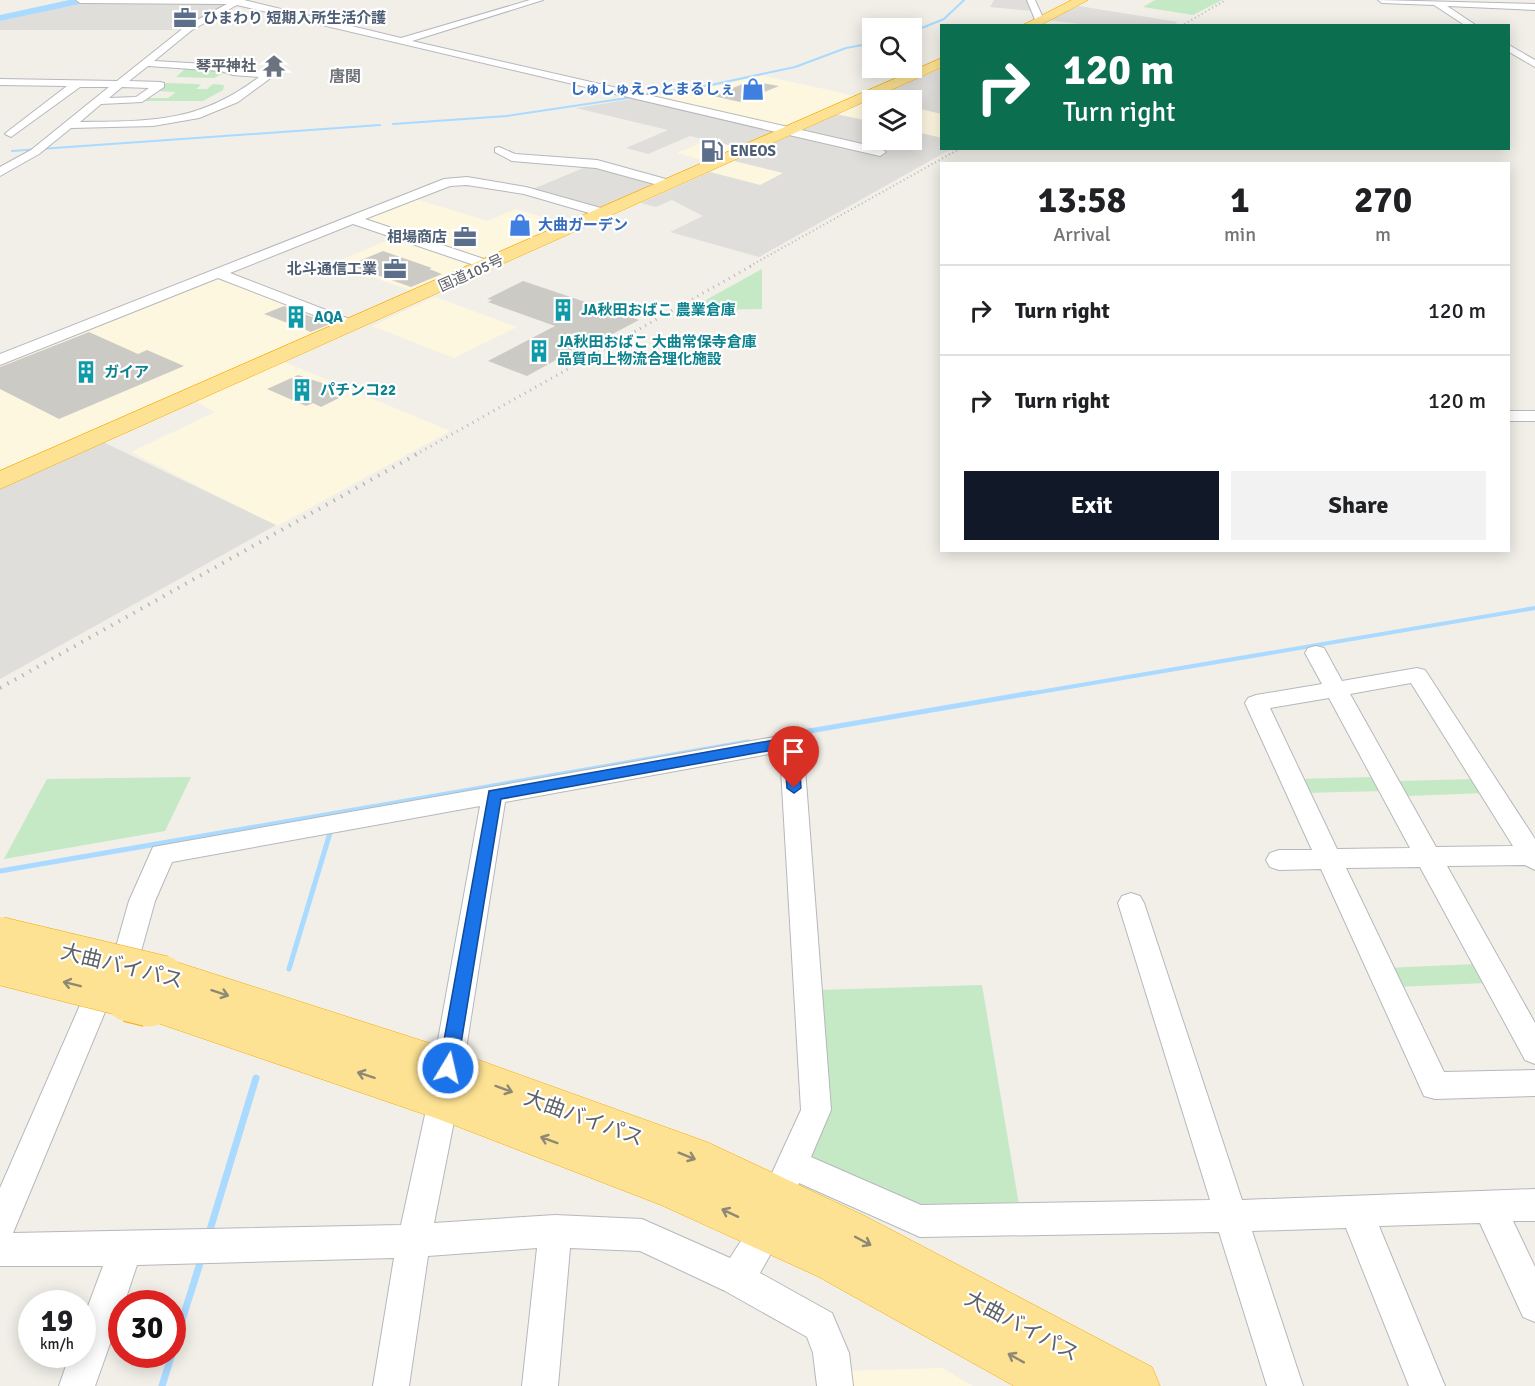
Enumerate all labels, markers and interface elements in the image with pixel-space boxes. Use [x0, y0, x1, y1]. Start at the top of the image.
office icon: ひまわり 短期入所生活介護 [172, 5, 198, 31]
place label: ひまわり 短期入所生活介護 [203, 9, 386, 27]
map controls [862, 18, 922, 150]
button: search [862, 18, 922, 78]
text: 120 m [1063, 45, 1174, 96]
icon: right [964, 48, 1042, 126]
temple icon: 琴平神社 [261, 53, 287, 79]
place label: 琴平神社 [196, 57, 256, 75]
district label: 唐関 [329, 67, 361, 87]
shop icon: しゅしゅえっとまるしぇ [740, 76, 766, 102]
place label: しゅしゅえっとまるしぇ [570, 80, 735, 98]
button: layers [862, 90, 922, 150]
text: Turn right [1063, 96, 1176, 129]
fuel station icon: ENEOS [699, 138, 725, 164]
place label: ENEOS [730, 142, 776, 160]
text: 13:58 [1038, 178, 1126, 223]
text: 1 [1230, 178, 1250, 223]
text: 270 [1354, 178, 1412, 223]
shop icon: 大曲ガーデン [507, 212, 533, 238]
place label: 大曲ガーデン [538, 216, 628, 234]
text: Arrival [1053, 222, 1111, 247]
text: min [1224, 222, 1256, 247]
text: m [1375, 222, 1391, 247]
office icon: 相場商店 [452, 224, 478, 250]
place label: 相場商店 [387, 228, 447, 246]
street label: 国道105号 [436, 251, 506, 295]
office icon: 北斗通信工業 [382, 256, 408, 282]
place label: 北斗通信工業 [287, 260, 377, 278]
icon: right [964, 294, 997, 327]
building icon: JA秋田おばこ 農業倉庫 [550, 297, 576, 323]
text: Turn right [1015, 297, 1110, 324]
text: 120 m [1428, 297, 1486, 324]
place label: JA秋田おばこ 農業倉庫 [581, 301, 736, 319]
building icon: AQA [283, 304, 309, 330]
place label: AQA [314, 308, 343, 326]
place label: JA秋田おばこ 大曲常保寺倉庫 品質向上物流合理化施設 [557, 333, 757, 368]
building icon: JA秋田おばこ 大曲常保寺倉庫 品質向上物流合理化施設 [526, 338, 552, 364]
building icon: ガイア [73, 359, 99, 385]
place label: ガイア [104, 363, 149, 381]
building icon: パチンコ22 [289, 377, 315, 403]
place label: パチンコ22 [320, 381, 396, 399]
icon: right [964, 384, 997, 417]
text: Turn right [1015, 387, 1110, 414]
text: 120 m [1428, 387, 1486, 414]
button: Exit [964, 471, 1219, 540]
button: Share [1231, 471, 1486, 540]
pin [768, 726, 819, 788]
icon: arrive [777, 735, 810, 768]
street label: 大曲バイパス [58, 938, 186, 994]
one-way arrow [63, 977, 82, 989]
one-way arrow [210, 988, 229, 999]
position arrow [416, 1036, 480, 1100]
one-way arrow [357, 1069, 376, 1080]
one-way arrow [494, 1084, 513, 1095]
street label: 大曲バイパス [521, 1084, 647, 1152]
one-way arrow [540, 1134, 559, 1145]
one-way arrow [677, 1151, 696, 1162]
one-way arrow [722, 1206, 740, 1218]
one-way arrow [853, 1236, 871, 1247]
street label: 大曲バイパス [960, 1285, 1084, 1367]
speed limit sign: 30 [108, 1290, 186, 1368]
text: 19 [41, 1303, 73, 1340]
text: km/h [40, 1335, 74, 1353]
one-way arrow [1008, 1352, 1025, 1364]

